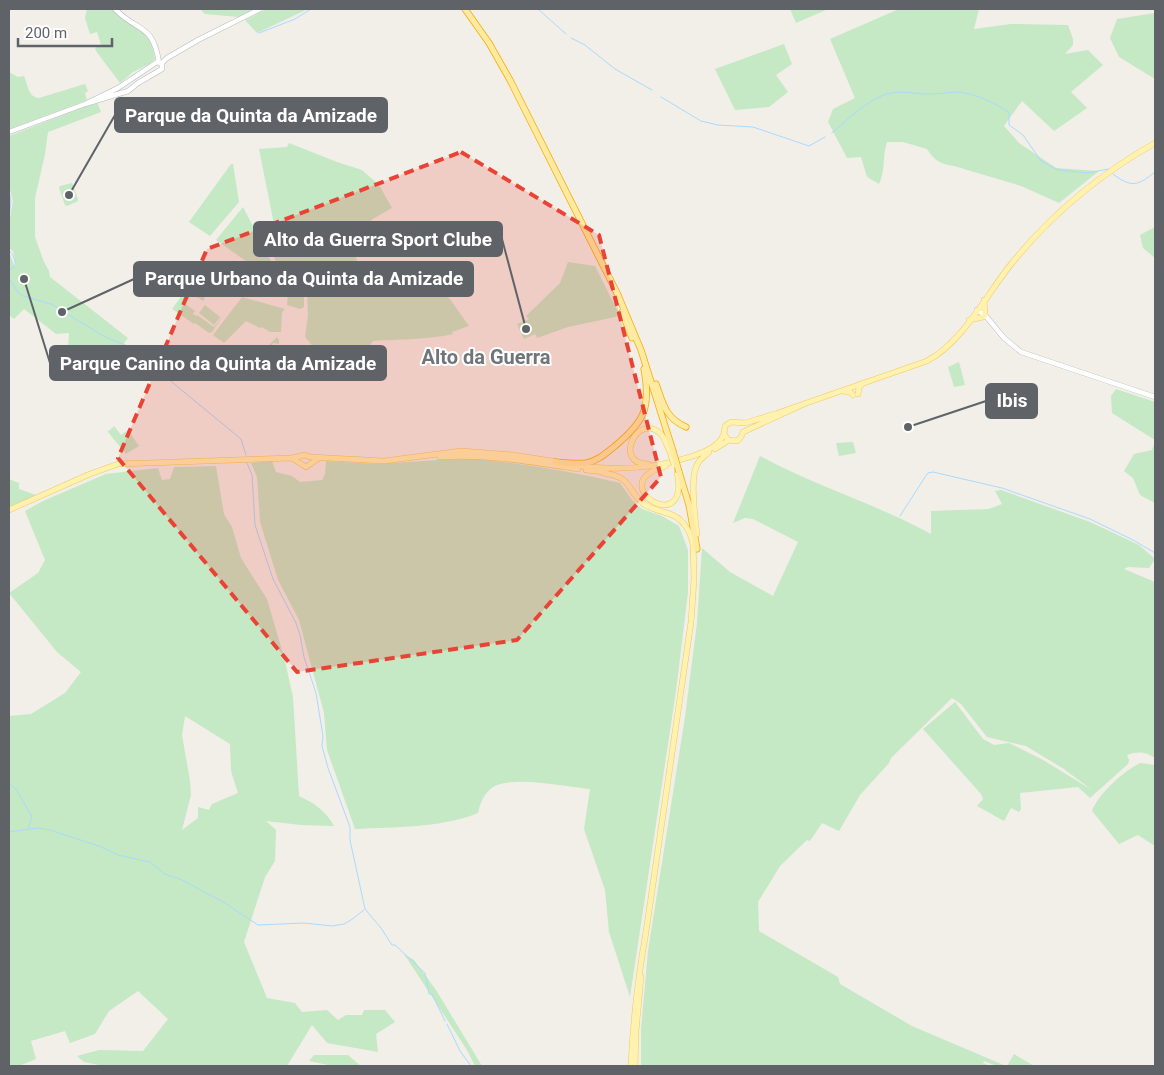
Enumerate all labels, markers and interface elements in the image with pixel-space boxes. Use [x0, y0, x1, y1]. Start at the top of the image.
scale bar [18, 15, 111, 47]
text: 200 m [25, 24, 67, 42]
callout: Parque da Quinta da Amizade [115, 98, 387, 132]
text: Parque da Quinta da Amizade [125, 104, 377, 127]
callout: Alto da Guerra Sport Clube [254, 222, 502, 256]
text: Alto da Guerra Sport Clube [264, 228, 492, 251]
callout: Parque Urbano da Quinta da Amizade [134, 262, 473, 296]
text: Parque Urbano da Quinta da Amizade [145, 267, 463, 290]
district label: Alto da Guerra [421, 345, 551, 369]
callout: Parque Canino da Quinta da Amizade [50, 346, 386, 380]
text: Parque Canino da Quinta da Amizade [60, 352, 376, 375]
callout: Ibis [986, 384, 1037, 418]
text: Ibis [996, 389, 1028, 412]

